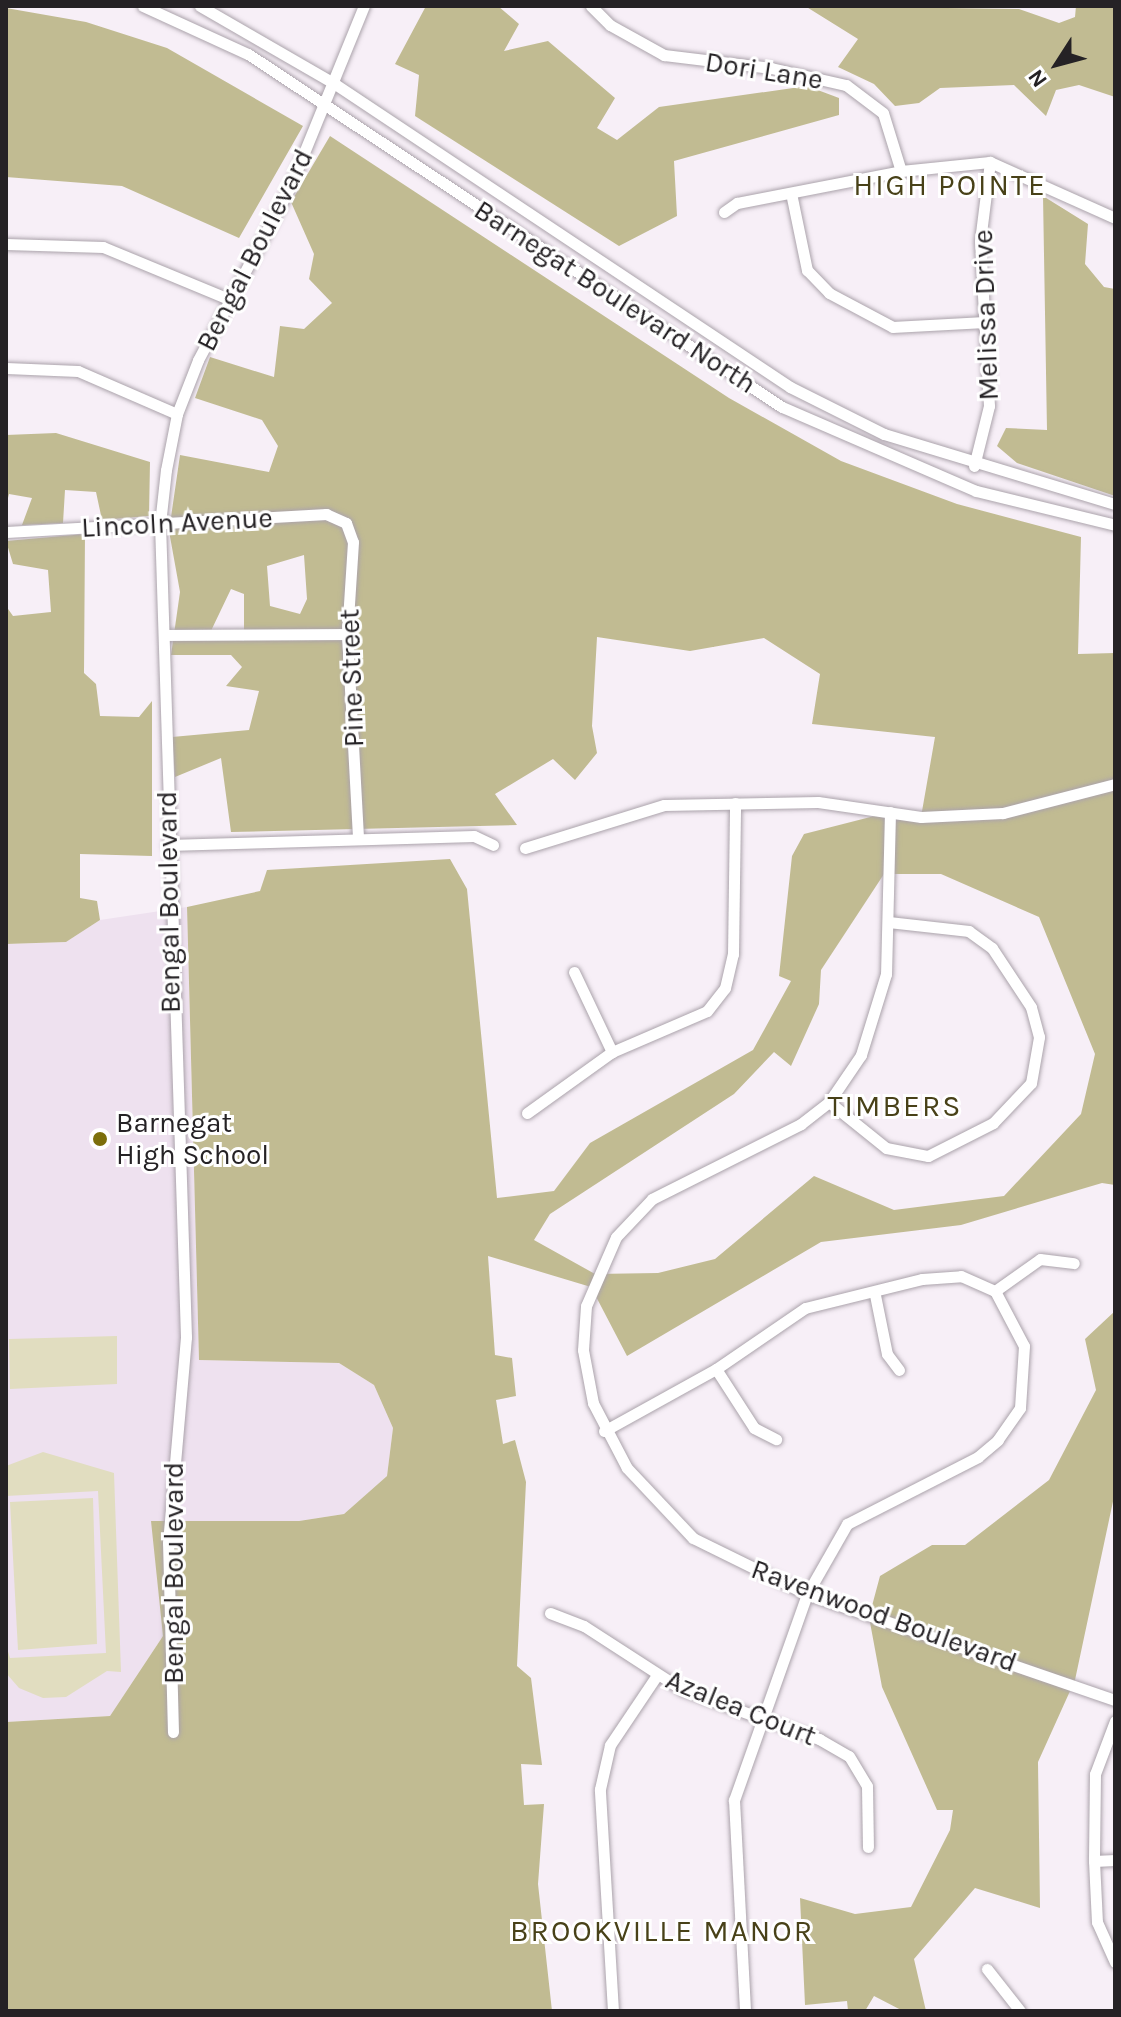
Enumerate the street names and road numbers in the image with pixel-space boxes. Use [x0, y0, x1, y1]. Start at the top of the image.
street label: Dori Lane [703, 45, 825, 97]
street label: Bengal Boulevard [190, 143, 320, 357]
street label: Barnegat Boulevard North [468, 193, 762, 401]
street label: Melissa Drive [966, 229, 1006, 401]
street label: Lincoln Avenue [80, 501, 274, 545]
street label: Pine Street [333, 608, 371, 748]
street label: Bengal Boulevard [150, 790, 188, 1014]
street label: Bengal Boulevard [157, 1462, 191, 1684]
street label: Ravenwood Boulevard [747, 1552, 1021, 1680]
street label: Azalea Court [661, 1663, 821, 1753]

